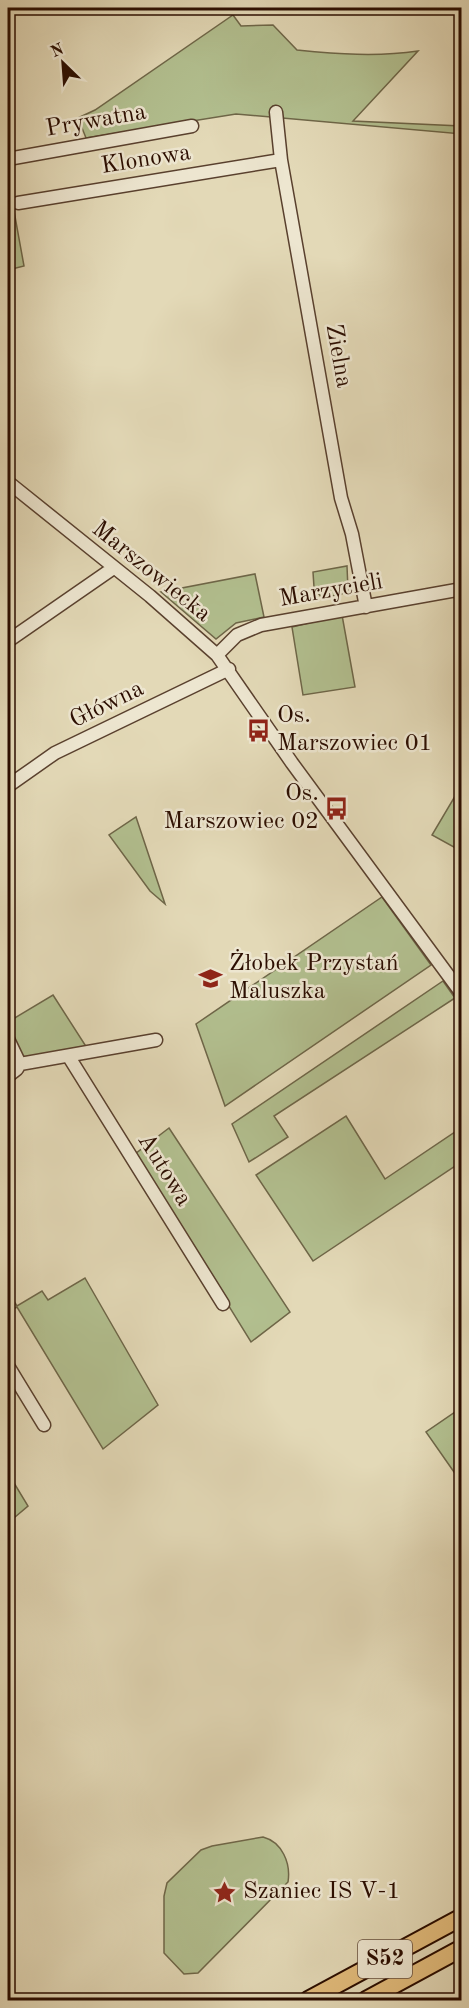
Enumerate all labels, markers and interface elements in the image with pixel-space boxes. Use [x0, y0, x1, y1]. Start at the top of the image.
north arrow [33, 33, 93, 93]
text: N [49, 41, 67, 61]
street label: Prywatna [44, 100, 148, 142]
street label: Klonowa [99, 141, 193, 179]
street label: Zielna [321, 322, 355, 390]
street label: Marszowiecka [87, 517, 215, 627]
street label: Marzycieli [277, 570, 385, 612]
street label: Główna [66, 677, 148, 733]
place label: Os. Marszowiec 01 [277, 704, 432, 756]
bus stop icon: Os. Marszowiec 01 [246, 717, 272, 743]
place label: Os. Marszowiec 02 [164, 782, 319, 834]
bus stop icon: Os. Marszowiec 02 [324, 795, 350, 821]
place label: Żłobek Przystań Maluszka [229, 949, 399, 1004]
school or university icon: Żłobek Przystań Maluszka [198, 965, 224, 991]
street label: Autowa [132, 1129, 196, 1211]
place icon: Szaniec IS V-1 [212, 1879, 238, 1905]
place label: Szaniec IS V-1 [243, 1880, 400, 1904]
road number: S52 [358, 1940, 412, 1978]

